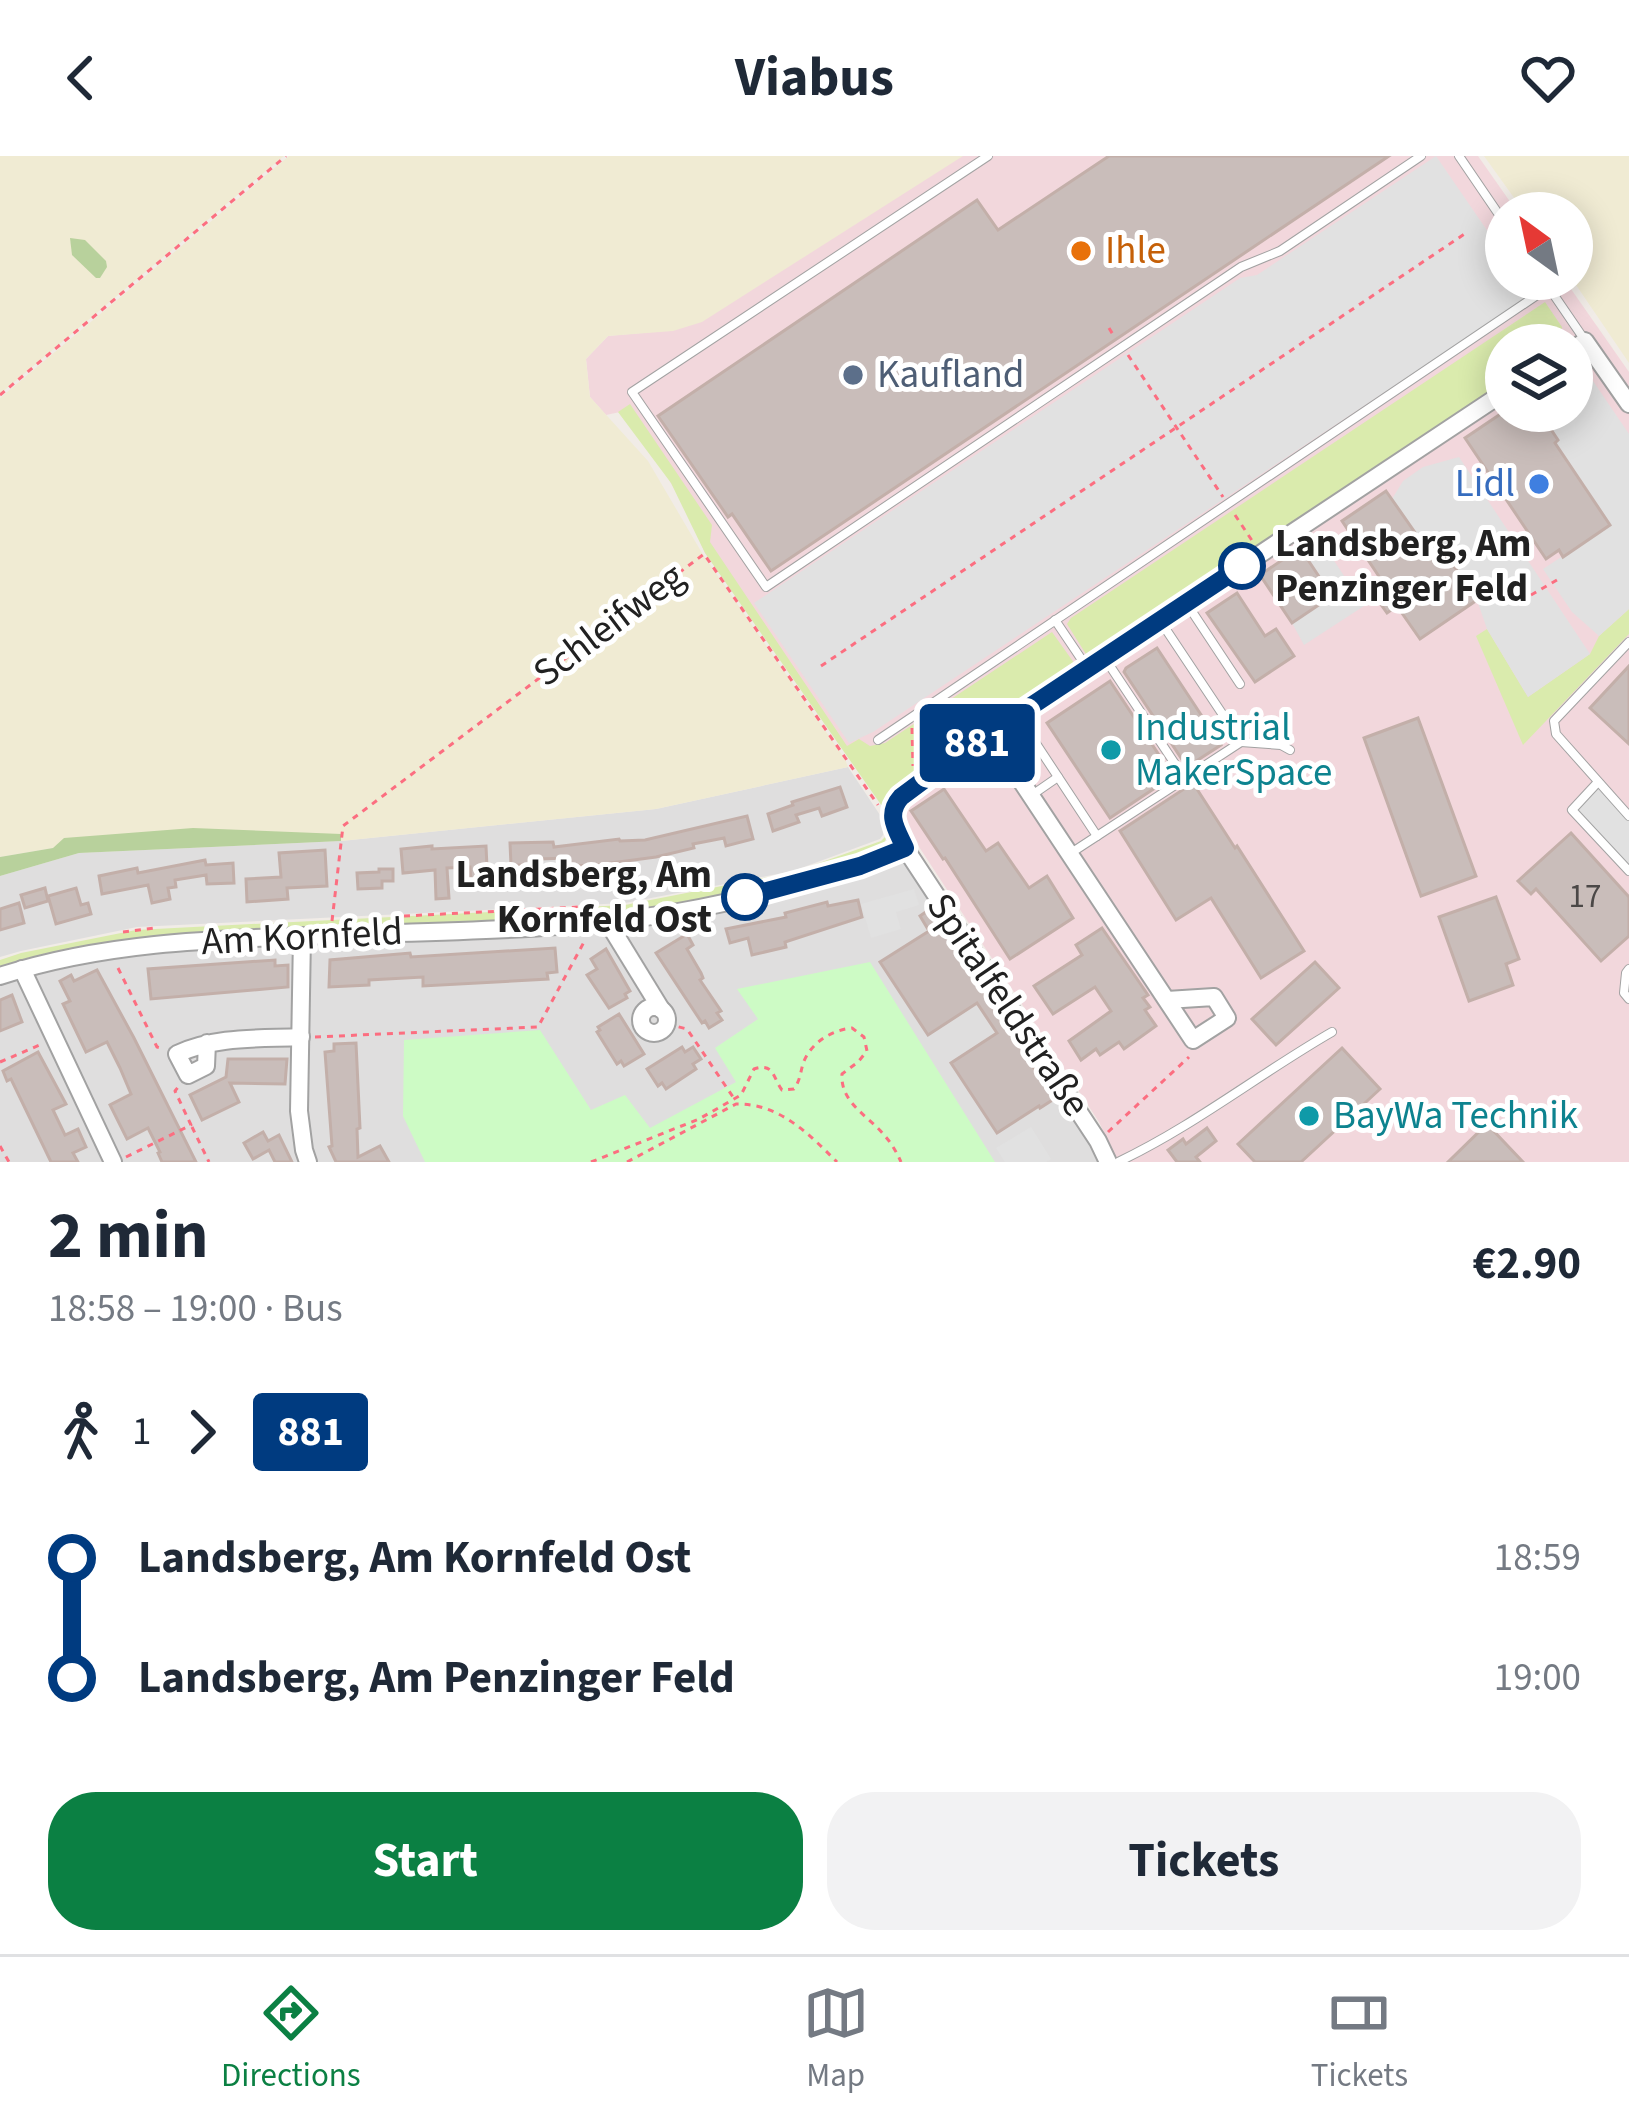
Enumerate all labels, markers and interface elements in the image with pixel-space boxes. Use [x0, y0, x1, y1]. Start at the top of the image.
text: Viabus [735, 40, 894, 117]
icon: back [48, 45, 114, 111]
icon: heart [1515, 45, 1581, 111]
north arrow [1485, 192, 1593, 300]
map controls [1485, 192, 1593, 432]
place label: Ihle [1105, 223, 1166, 279]
marker: Ihle [1068, 238, 1094, 264]
button: layers [1485, 324, 1593, 432]
place label: Kaufland [877, 347, 1024, 403]
marker: Kaufland [840, 362, 866, 388]
place label: Lidl [1455, 456, 1515, 512]
marker: Lidl [1526, 471, 1552, 497]
place label: Landsberg, Am Penzinger Feld [1275, 516, 1531, 617]
marker: Landsberg, Am Penzinger Feld [1220, 544, 1264, 588]
street label: Schleifweg [522, 549, 697, 701]
place label: Industrial MakerSpace [1135, 700, 1332, 801]
line badge: 881 [908, 704, 1046, 782]
text: 881 [944, 713, 1010, 773]
marker: Industrial MakerSpace [1098, 737, 1124, 763]
place label: Landsberg, Am Kornfeld Ost [456, 847, 712, 948]
house number: 17 [1569, 873, 1601, 920]
marker: Landsberg, Am Kornfeld Ost [723, 875, 767, 919]
street label: Spitalfeldstraße [912, 882, 1104, 1128]
street label: Am Kornfeld [200, 904, 404, 970]
place label: BayWa Technik [1333, 1088, 1578, 1144]
marker: BayWa Technik [1296, 1103, 1322, 1129]
text: 2 min [48, 1189, 209, 1283]
text: €2.90 [1472, 1232, 1581, 1296]
text: 18:58 – 19:00 · Bus [48, 1281, 343, 1337]
icon: walk [48, 1399, 114, 1465]
icon: forward [169, 1399, 235, 1465]
text: 881 [277, 1402, 344, 1462]
text: 1 [132, 1404, 151, 1460]
text: Landsberg, Am Kornfeld Ost [138, 1526, 691, 1590]
text: 18:59 [1494, 1530, 1581, 1586]
text: Landsberg, Am Penzinger Feld [138, 1646, 735, 1710]
text: 19:00 [1494, 1650, 1581, 1706]
button: Start [48, 1792, 803, 1930]
button: Tickets [827, 1792, 1581, 1930]
tab: Directions [221, 1980, 361, 2099]
tab: Map [803, 1980, 869, 2099]
tab: Tickets [1311, 1980, 1408, 2099]

